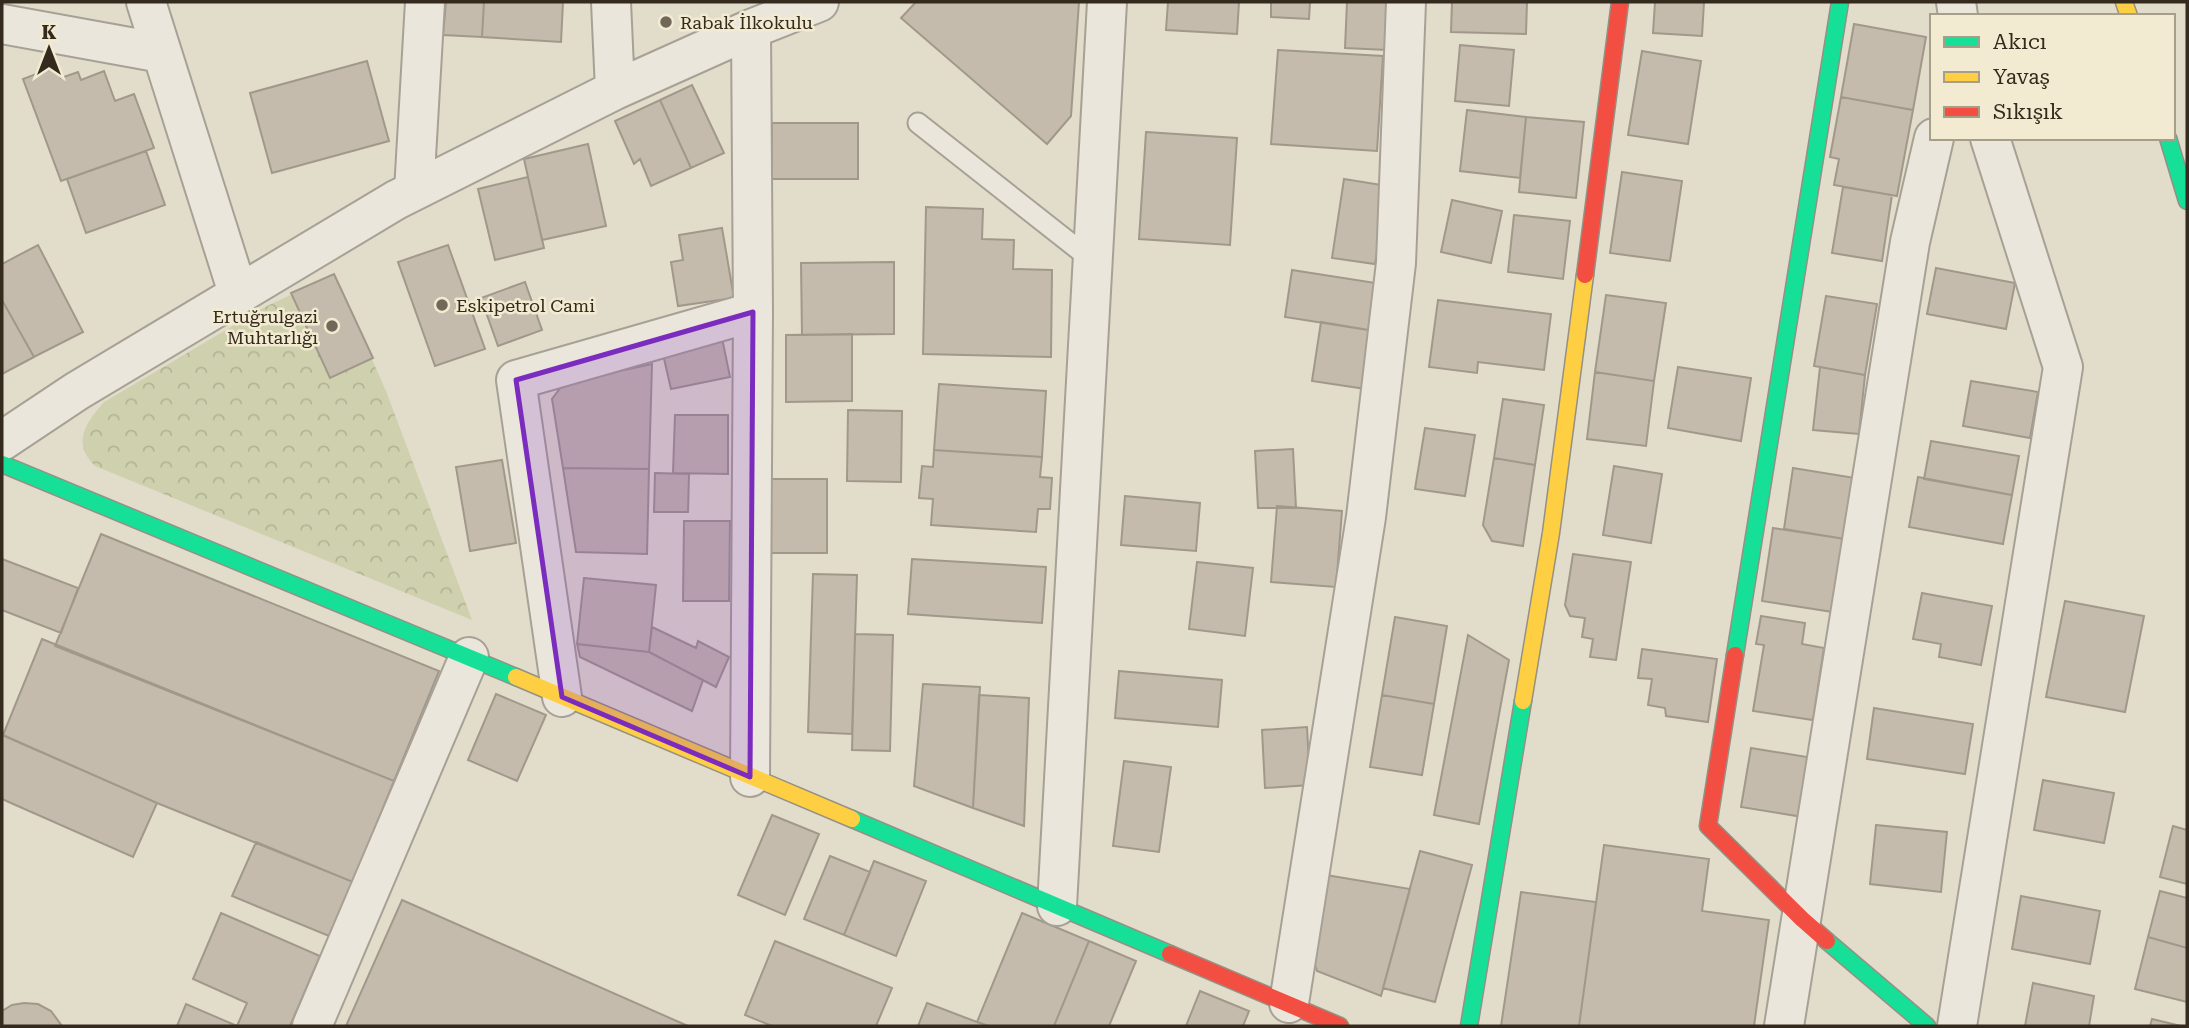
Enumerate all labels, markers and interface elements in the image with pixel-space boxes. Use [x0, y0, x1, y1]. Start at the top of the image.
place label: Rabak İlkokulu [680, 12, 813, 33]
north arrow [14, 14, 84, 84]
marker: Rabak İlkokulu [658, 14, 674, 30]
legend [1930, 14, 2175, 140]
text: K [42, 21, 57, 44]
text: Akıcı [1993, 30, 2047, 54]
text: Yavaş [1993, 65, 2050, 89]
text: Sıkışık [1993, 100, 2063, 124]
place label: Eskipetrol Cami [456, 295, 595, 316]
marker: Eskipetrol Cami [434, 297, 450, 313]
place label: Ertuğrulgazi Muhtarlığı [213, 306, 318, 348]
marker: Ertuğrulgazi Muhtarlığı [324, 318, 340, 334]

